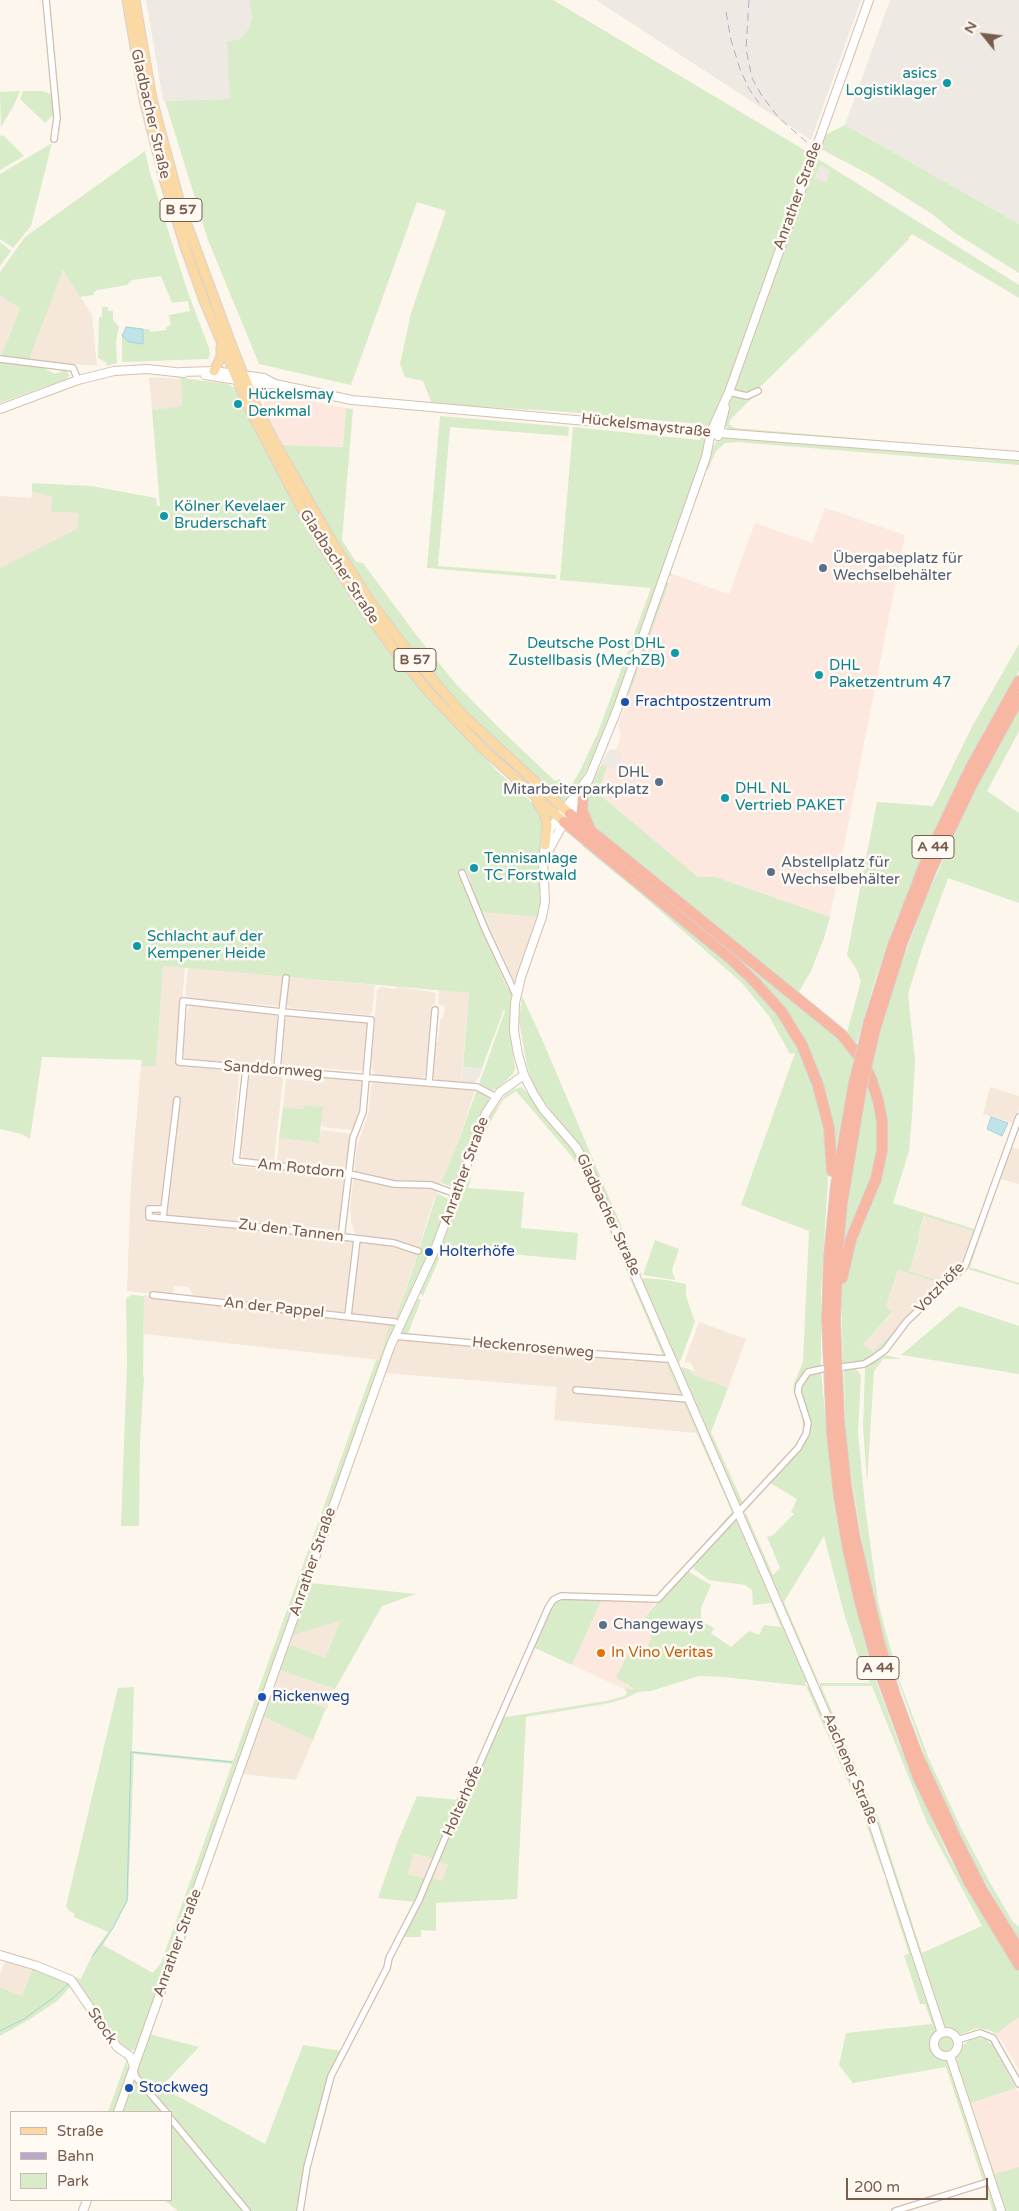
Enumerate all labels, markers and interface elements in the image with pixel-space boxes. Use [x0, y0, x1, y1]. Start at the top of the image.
north arrow [959, 10, 1009, 60]
text: N [960, 18, 981, 37]
street label: Gladbacher Straße [126, 47, 174, 181]
place label: asics Logistiklager [845, 65, 937, 100]
marker: asics Logistiklager [941, 77, 953, 89]
street label: Anrather Straße [770, 140, 826, 252]
road number: B 57 [160, 198, 202, 222]
place label: Hückelsmay Denkmal [248, 386, 334, 421]
marker: Hückelsmay Denkmal [232, 398, 244, 410]
street label: Hückelsmaystraße [580, 410, 712, 442]
place label: Kölner Kevelaer Bruderschaft [174, 498, 285, 533]
street label: Gladbacher Straße [295, 507, 383, 627]
marker: Kölner Kevelaer Bruderschaft [158, 510, 170, 522]
place label: Übergabeplatz für Wechselbehälter [833, 550, 963, 585]
marker: Übergabeplatz für Wechselbehälter [817, 562, 829, 574]
place label: Deutsche Post DHL Zustellbasis (MechZB) [508, 635, 665, 670]
marker: Deutsche Post DHL Zustellbasis (MechZB) [669, 647, 681, 659]
road number: B 57 [394, 648, 436, 672]
place label: DHL Paketzentrum 47 [829, 657, 951, 692]
marker: DHL Paketzentrum 47 [813, 669, 825, 681]
place label: Frachtpostzentrum [635, 693, 771, 711]
marker: Frachtpostzentrum [619, 696, 631, 708]
place label: DHL Mitarbeiterparkplatz [503, 764, 649, 799]
marker: DHL Mitarbeiterparkplatz [653, 776, 665, 788]
place label: DHL NL Vertrieb PAKET [735, 780, 845, 815]
marker: DHL NL Vertrieb PAKET [719, 792, 731, 804]
road number: A 44 [912, 836, 954, 859]
place label: Tennisanlage TC Forstwald [484, 850, 578, 885]
place label: Abstellplatz für Wechselbehälter [781, 854, 900, 889]
marker: Tennisanlage TC Forstwald [468, 862, 480, 874]
marker: Abstellplatz für Wechselbehälter [765, 866, 777, 878]
place label: Schlacht auf der Kempener Heide [147, 928, 266, 963]
marker: Schlacht auf der Kempener Heide [131, 940, 143, 952]
street label: Sanddornweg [223, 1058, 323, 1082]
street label: Anrather Straße [437, 1115, 493, 1227]
street label: Gladbacher Straße [572, 1151, 644, 1279]
street label: Am Rotdorn [256, 1155, 346, 1183]
street label: Zu den Tannen [237, 1216, 345, 1246]
place label: Holterhöfe [439, 1243, 515, 1261]
marker: Holterhöfe [423, 1246, 435, 1258]
street label: Votzhöfe [911, 1259, 969, 1317]
street label: An der Pappel [223, 1294, 325, 1322]
street label: Heckenrosenweg [471, 1334, 595, 1362]
street label: Anrather Straße [286, 1505, 340, 1619]
place label: Changeways [613, 1616, 703, 1634]
marker: Changeways [597, 1619, 609, 1631]
place label: In Vino Veritas [611, 1644, 713, 1662]
marker: In Vino Veritas [595, 1647, 607, 1659]
road number: A 44 [857, 1656, 899, 1680]
place label: Rickenweg [272, 1688, 350, 1706]
marker: Rickenweg [256, 1691, 268, 1703]
street label: Aachener Straße [818, 1711, 882, 1827]
street label: Holterhöfe [439, 1763, 487, 1839]
street label: Anrather Straße [150, 1887, 206, 1999]
street label: Stock [83, 2004, 121, 2048]
place label: Stockweg [139, 2079, 209, 2097]
marker: Stockweg [123, 2082, 135, 2094]
legend [10, 2111, 172, 2201]
text: Straße [57, 2122, 103, 2140]
text: Bahn [57, 2147, 94, 2165]
scale bar [849, 2168, 992, 2200]
text: Park [57, 2172, 89, 2190]
text: 200 m [854, 2178, 900, 2196]

